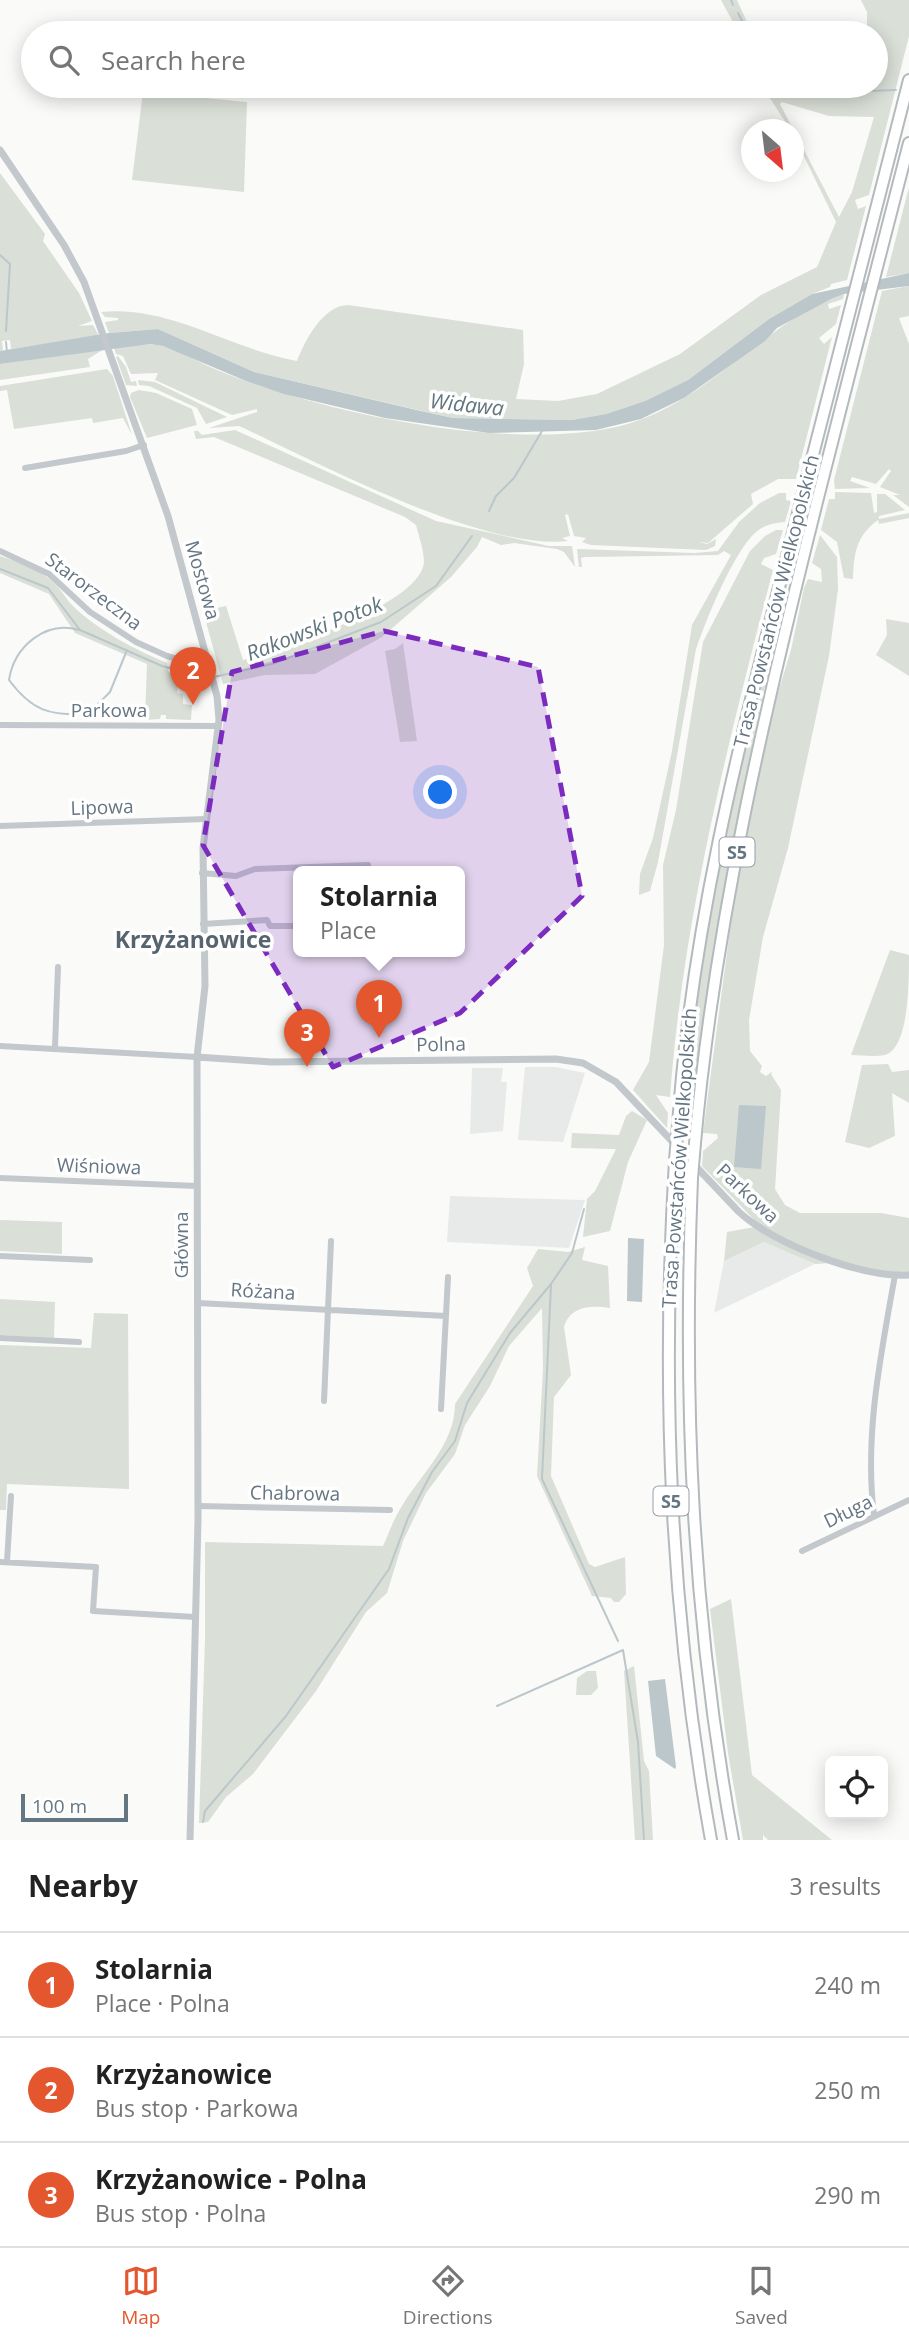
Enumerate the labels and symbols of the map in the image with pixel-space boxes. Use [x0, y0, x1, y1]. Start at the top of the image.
north arrow [741, 119, 804, 182]
water label: Widawa [429, 386, 505, 422]
street label: Trasa Powstańców Wielkopolskich [727, 452, 825, 750]
street label: Mostowa [179, 537, 227, 623]
street label: Starorzeczna [40, 546, 148, 636]
water label: Rakowski Potok [242, 589, 387, 667]
pin: 2 [170, 647, 216, 705]
street label: Parkowa [71, 697, 147, 723]
your location [423, 775, 457, 809]
street label: Lipowa [70, 793, 134, 821]
road number: S5 [720, 838, 754, 866]
district label: Krzyżanowice [115, 923, 271, 955]
pin: 1 [356, 980, 402, 1038]
street label: Trasa Powstańców Wielkopolskich [656, 1007, 702, 1309]
pin: 3 [284, 1009, 330, 1067]
street label: Polna [416, 1031, 466, 1057]
street label: Wiśniowa [56, 1152, 142, 1180]
street label: Parkowa [711, 1157, 785, 1229]
street label: Główna [168, 1212, 194, 1278]
street label: Różana [230, 1276, 296, 1306]
street label: Chabrowa [250, 1479, 340, 1507]
road number: S5 [654, 1486, 688, 1516]
street label: Długa [819, 1488, 877, 1534]
scale bar [21, 1791, 128, 1823]

